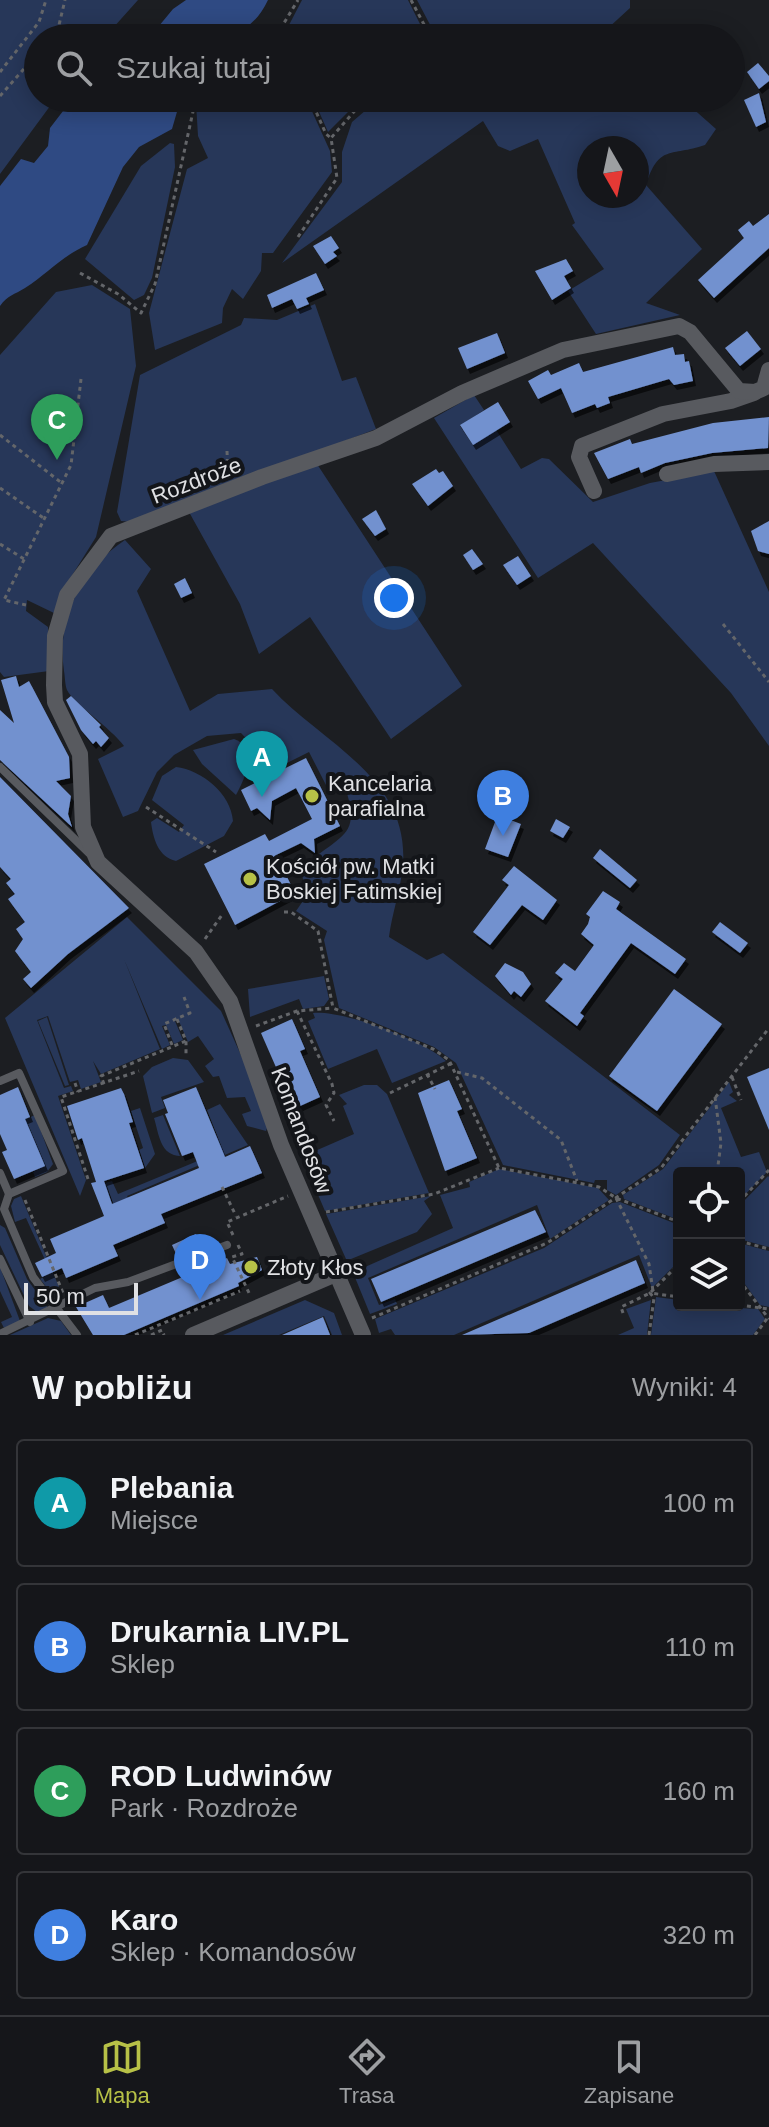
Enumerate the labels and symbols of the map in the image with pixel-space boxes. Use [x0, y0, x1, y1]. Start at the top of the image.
north arrow [577, 136, 649, 208]
pin: C [31, 394, 83, 460]
street label: Rozdroże [148, 452, 245, 509]
your location [374, 578, 414, 618]
pin: A [236, 731, 288, 797]
pin: B [477, 770, 529, 836]
place label: Kancelaria parafialna [328, 771, 433, 821]
marker: Kancelaria parafialna [303, 787, 321, 805]
place label: Kościół pw. Matki Boskiej Fatimskiej [266, 854, 442, 904]
marker: Kościół pw. Matki Boskiej Fatimskiej [241, 870, 259, 888]
street label: Komandosów [266, 1063, 337, 1197]
pin: D [174, 1234, 226, 1300]
place label: Złoty Kłos [267, 1255, 364, 1280]
marker: Złoty Kłos [242, 1258, 260, 1276]
scale bar [24, 1279, 138, 1315]

